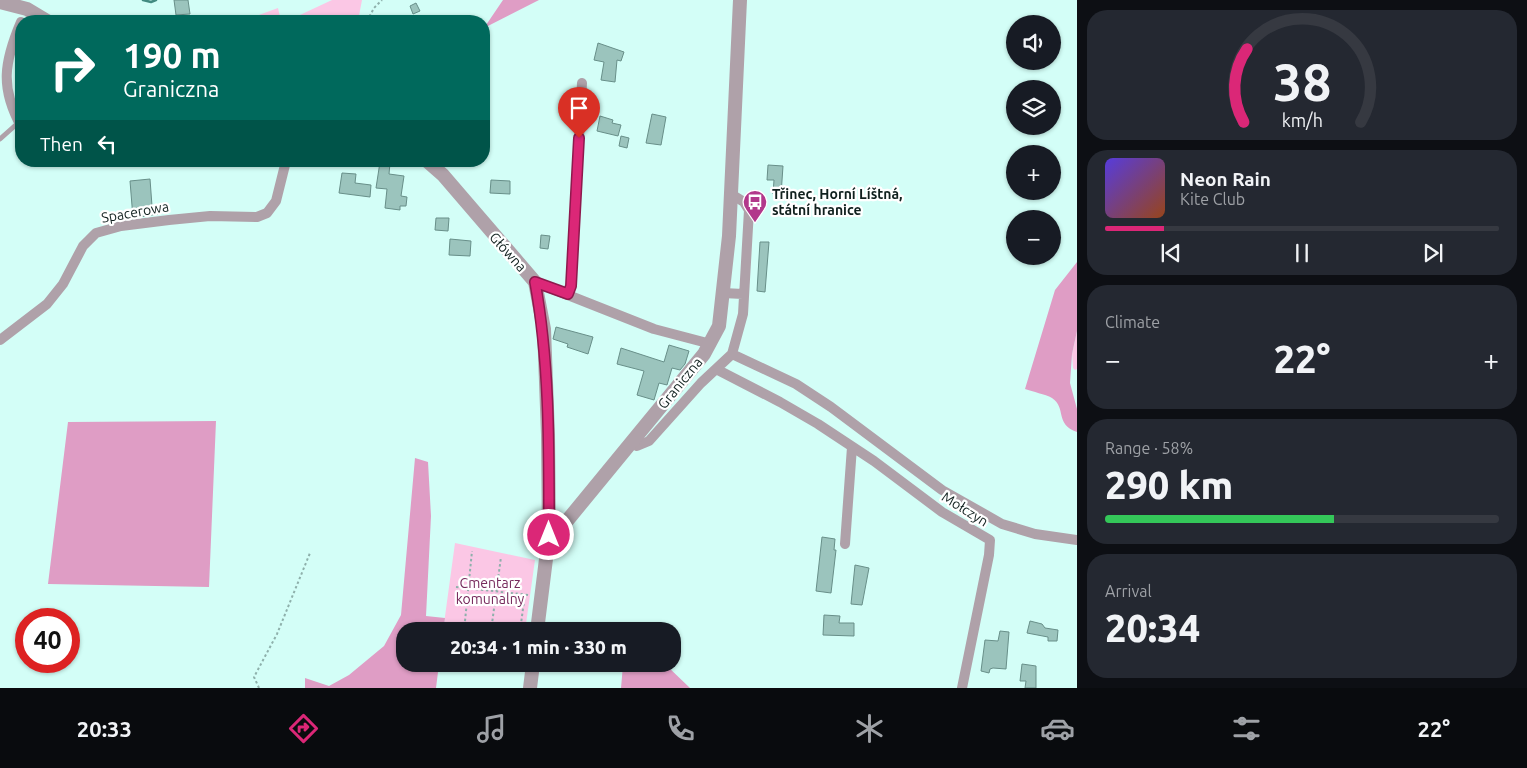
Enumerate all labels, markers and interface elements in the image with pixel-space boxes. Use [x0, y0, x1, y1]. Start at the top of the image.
map controls [1006, 15, 1061, 265]
button: sound [1006, 15, 1061, 70]
icon: right [40, 35, 105, 100]
text: 190 m [123, 35, 221, 75]
text: 38 [1273, 53, 1331, 111]
text: Graniczna [123, 76, 219, 101]
button: layers [1006, 80, 1061, 135]
pin [558, 87, 600, 138]
icon: arrive [565, 94, 593, 122]
text: km/h [1281, 110, 1323, 130]
icon: left [93, 130, 121, 158]
text: Then [40, 133, 83, 155]
button: + [1006, 145, 1061, 200]
text: Neon Rain [1180, 168, 1271, 190]
place label: Třinec, Horní Líštná, státní hranice [772, 186, 903, 218]
bus stop icon: Třinec, Horní Líštná, státní hranice [742, 189, 768, 223]
text: Kite Club [1180, 190, 1245, 208]
street label: Spacerowa [100, 198, 170, 226]
button: − [1006, 210, 1061, 265]
street label: Główna [486, 229, 530, 275]
icon: previous [1157, 239, 1185, 267]
icon: pause [1288, 239, 1316, 267]
icon: next [1419, 239, 1447, 267]
text: Climate [1105, 313, 1160, 331]
text: 22° [1274, 338, 1330, 380]
text: − [1105, 344, 1121, 375]
text: + [1483, 344, 1499, 375]
street label: Graniczna [654, 354, 706, 412]
text: Range · 58% [1105, 439, 1193, 457]
text: 290 km [1105, 464, 1233, 506]
street label: Mołczyn [939, 488, 991, 530]
position arrow [522, 508, 574, 560]
park label: Cmentarz komunalny [456, 575, 525, 607]
text: Arrival [1105, 582, 1152, 600]
text: 20:34 [1105, 607, 1200, 649]
speed limit sign: 40 [15, 608, 80, 673]
text: 20:34 · 1 min · 330 m [450, 636, 627, 658]
icon: directions [286, 711, 321, 746]
icon: music [474, 711, 509, 746]
icon: phone [663, 711, 698, 746]
icon: climate [852, 711, 887, 746]
icon: car [1040, 711, 1075, 746]
icon: filters [1229, 711, 1264, 746]
text: 20:33 [77, 716, 132, 741]
text: 22° [1417, 716, 1450, 741]

